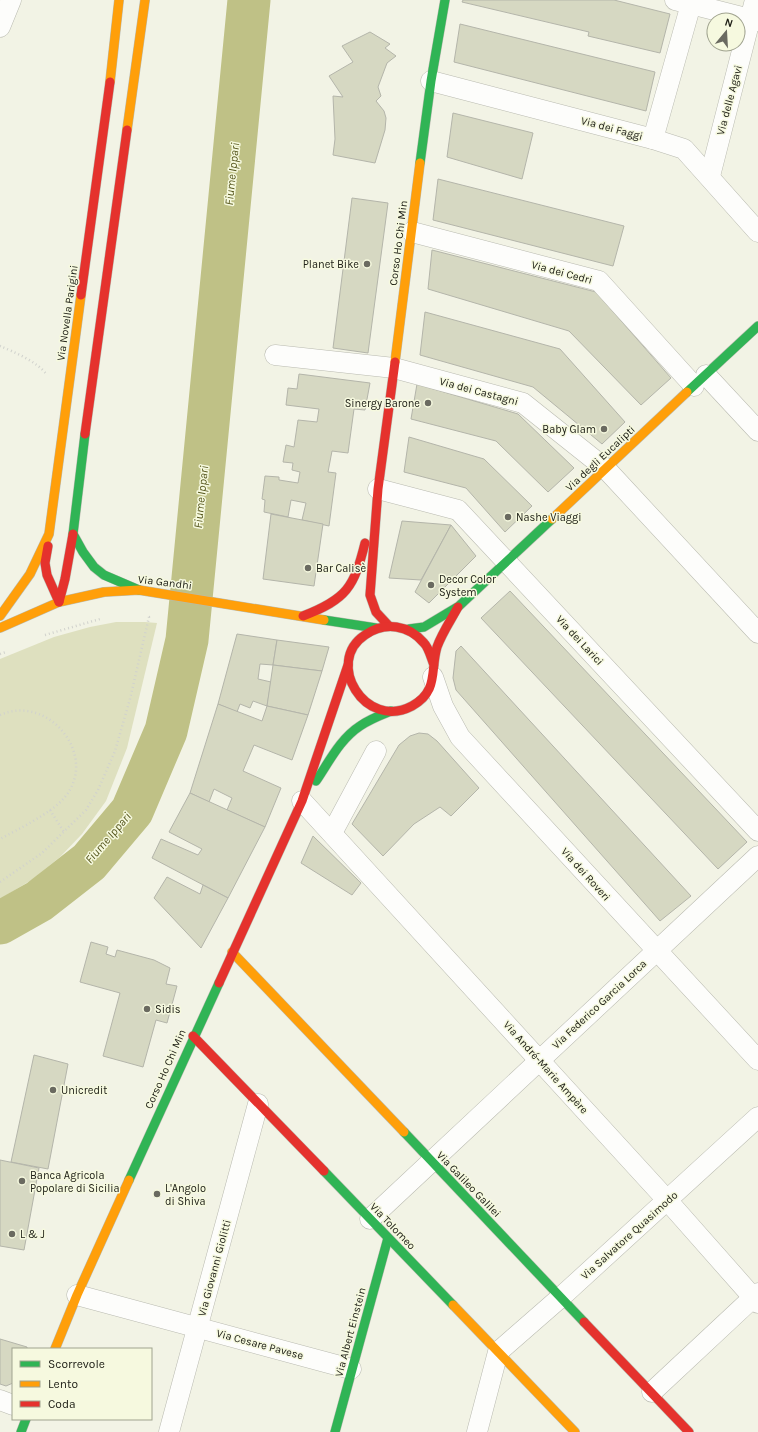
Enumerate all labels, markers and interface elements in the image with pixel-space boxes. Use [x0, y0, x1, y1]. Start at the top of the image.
north arrow [706, 12, 746, 52]
text: N [723, 16, 735, 30]
street label: Via delle Agavi [714, 64, 745, 137]
street label: Via dei Faggi [580, 114, 644, 143]
water label: Fiume Ippari [222, 142, 242, 206]
street label: Corso Ho Chi Min [387, 200, 410, 286]
place label: Planet Bike [303, 258, 359, 271]
street label: Via dei Cedri [530, 258, 594, 287]
marker: Planet Bike [362, 259, 372, 269]
street label: Via Novella Parigini [54, 264, 81, 362]
street label: Via dei Castagni [438, 375, 520, 408]
place label: Sinergy Barone [345, 397, 420, 410]
marker: Sinergy Barone [423, 398, 433, 408]
place label: Baby Glam [542, 423, 596, 436]
street label: Via degli Eucalipti [563, 423, 638, 494]
marker: Baby Glam [599, 424, 609, 434]
water label: Fiume Ippari [191, 465, 211, 529]
place label: Nashe Viaggi [516, 511, 581, 524]
marker: Nashe Viaggi [503, 512, 513, 522]
place label: Bar Calisè [316, 562, 366, 575]
marker: Bar Calisè [303, 563, 313, 573]
street label: Via Gandhi [137, 573, 193, 592]
place label: Decor Color System [439, 573, 496, 599]
marker: Decor Color System [426, 580, 436, 590]
street label: Via dei Larici [553, 613, 606, 668]
water label: Fiume Ippari [82, 810, 134, 866]
street label: Via dei Roveri [558, 845, 613, 904]
street label: Via Federico Garcia Lorca [549, 957, 649, 1052]
place label: Sidis [155, 1003, 181, 1016]
marker: Sidis [142, 1004, 152, 1014]
street label: Via André-Marie Ampère [501, 1018, 591, 1117]
street label: Corso Ho Chi Min [142, 1027, 189, 1111]
place label: Unicredit [61, 1084, 107, 1097]
marker: Unicredit [48, 1085, 58, 1095]
street label: Via Galileo Galilei [434, 1149, 503, 1220]
place label: Banca Agricola Popolare di Sicilia [30, 1169, 120, 1195]
marker: Banca Agricola Popolare di Sicilia [17, 1176, 27, 1186]
place label: L'Angolo di Shiva [165, 1182, 206, 1208]
street label: Via Salvatore Quasimodo [578, 1188, 680, 1282]
marker: L'Angolo di Shiva [152, 1189, 162, 1199]
street label: Via Tolomeo [367, 1200, 418, 1252]
street label: Via Giovanni Giolitti [195, 1218, 234, 1318]
place label: L & J [20, 1228, 45, 1241]
marker: L & J [7, 1229, 17, 1239]
street label: Via Albert Einstein [332, 1286, 369, 1378]
street label: Via Cesare Pavese [215, 1327, 305, 1362]
legend [12, 1348, 152, 1420]
text: Scorrevole [48, 1357, 105, 1371]
text: Lento [48, 1377, 78, 1391]
text: Coda [48, 1397, 76, 1411]

